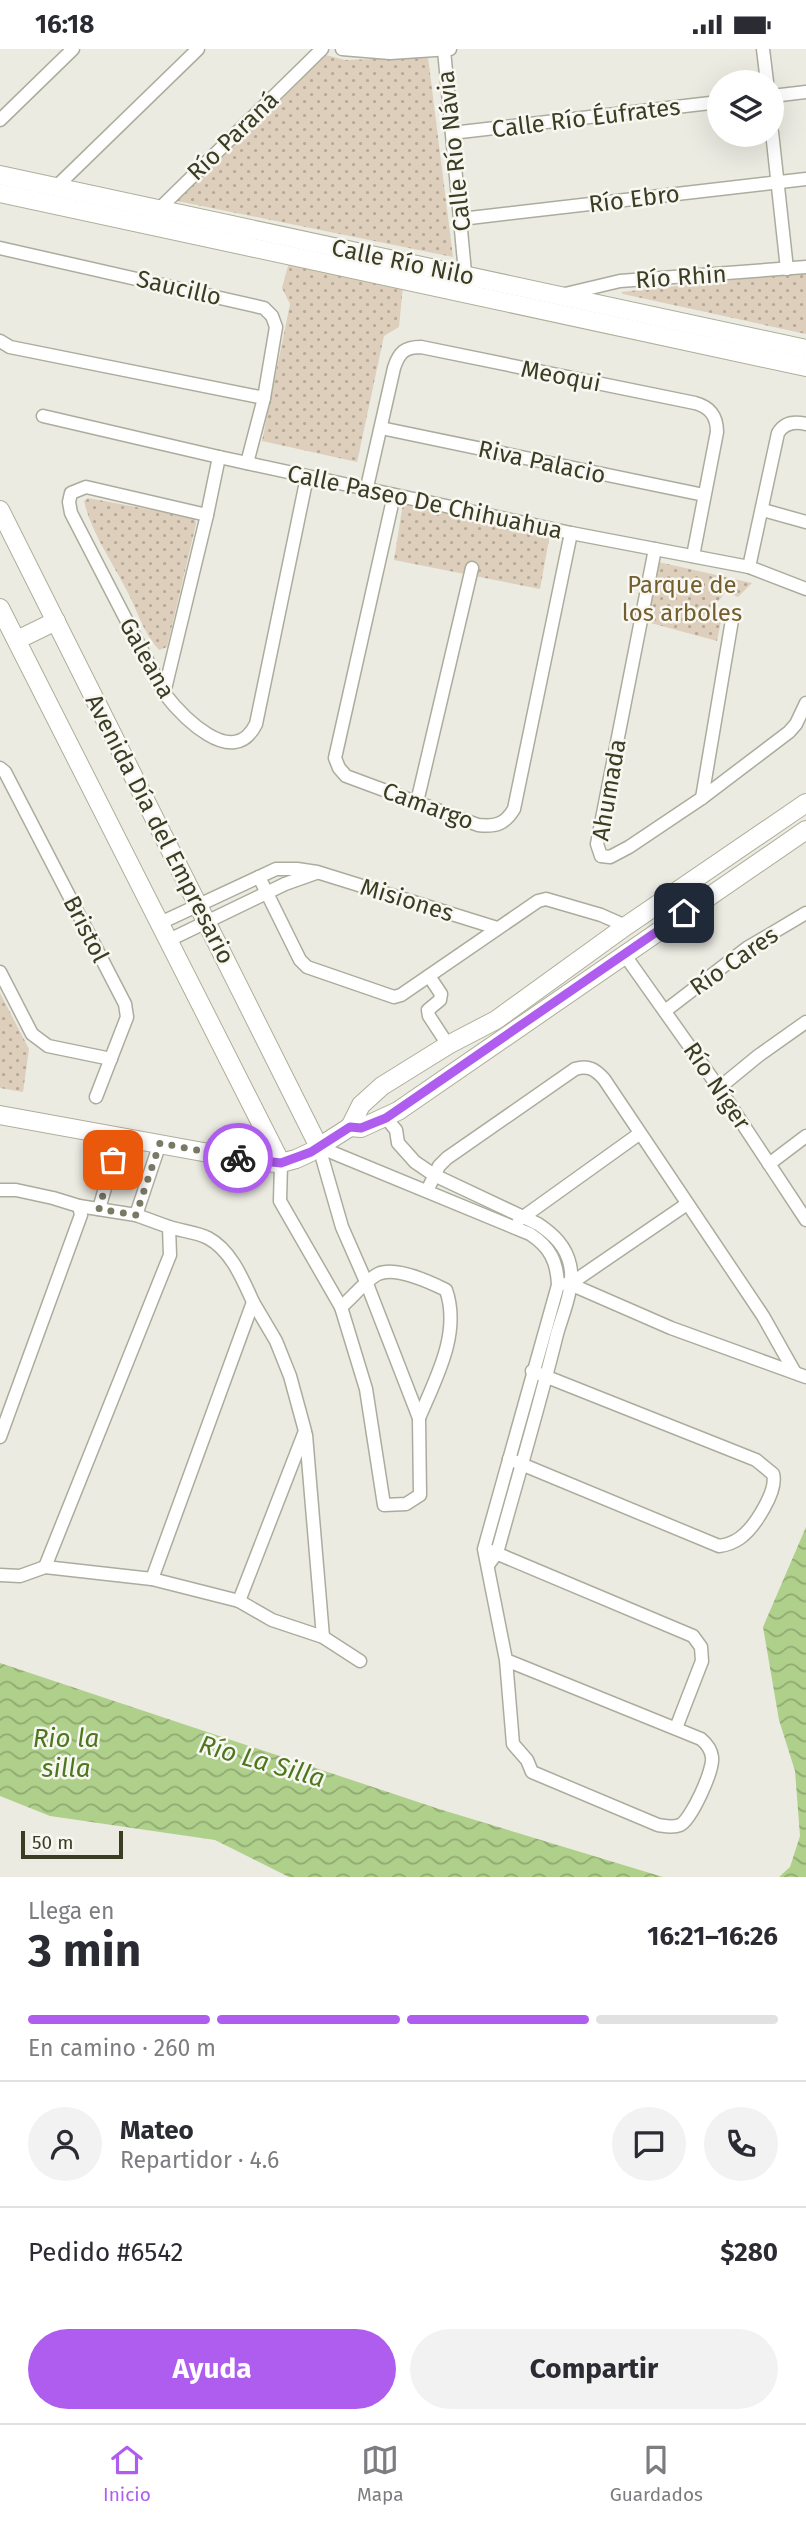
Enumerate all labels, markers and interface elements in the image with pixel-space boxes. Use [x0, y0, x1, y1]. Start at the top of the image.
text: 16:18 [35, 9, 94, 40]
street label: Calle Río Návia [432, 69, 476, 233]
map controls [707, 70, 784, 147]
button: layers [707, 70, 784, 147]
street label: Río Paraná [182, 86, 284, 186]
street label: Calle Río Éufrates [490, 92, 682, 143]
street label: Río Ebro [587, 180, 681, 218]
street label: Calle Río Nilo [329, 233, 477, 291]
street label: Río Rhin [635, 260, 727, 294]
street label: Saucillo [134, 265, 224, 311]
street label: Meoqui [519, 355, 603, 397]
street label: Riva Palacio [476, 435, 608, 489]
street label: Calle Paseo De Chihuahua [285, 459, 565, 545]
park label: Parque de los arboles [622, 571, 742, 627]
street label: Galeana [113, 613, 181, 703]
street label: Avenida Día del Empresario [80, 690, 240, 968]
street label: Ahumada [586, 737, 632, 843]
street label: Camargo [379, 777, 477, 835]
street label: Misiones [357, 873, 457, 927]
pin [654, 883, 714, 943]
street label: Bristol [57, 891, 115, 967]
icon: home [665, 894, 703, 932]
street label: Río Cares [685, 921, 783, 1001]
street label: Río Níger [678, 1037, 757, 1136]
courier [203, 1123, 273, 1193]
pin [83, 1130, 143, 1190]
icon: bike [219, 1139, 257, 1177]
icon: bag [94, 1141, 132, 1179]
water label: Rio la silla [33, 1723, 99, 1784]
water label: Río La Silla [196, 1729, 328, 1794]
scale bar [21, 1828, 122, 1860]
text: 50 m [32, 1831, 73, 1854]
text: Llega en [28, 1897, 114, 1925]
text: 16:21–16:26 [647, 1921, 778, 1952]
text: 3 min [28, 1923, 141, 1978]
text: En camino · 260 m [28, 2034, 216, 2062]
button: person [28, 2107, 102, 2181]
button: chat [612, 2107, 686, 2181]
button: phone [704, 2107, 778, 2181]
text: Mateo [120, 2115, 194, 2146]
text: Repartidor · 4.6 [120, 2146, 279, 2174]
text: Pedido #6542 [28, 2237, 183, 2268]
text: $280 [720, 2237, 778, 2268]
button: Ayuda [28, 2329, 396, 2409]
button: Compartir [410, 2329, 778, 2409]
tab: Inicio [103, 2441, 151, 2506]
tab: Mapa [357, 2441, 404, 2506]
tab: Guardados [610, 2441, 703, 2506]

